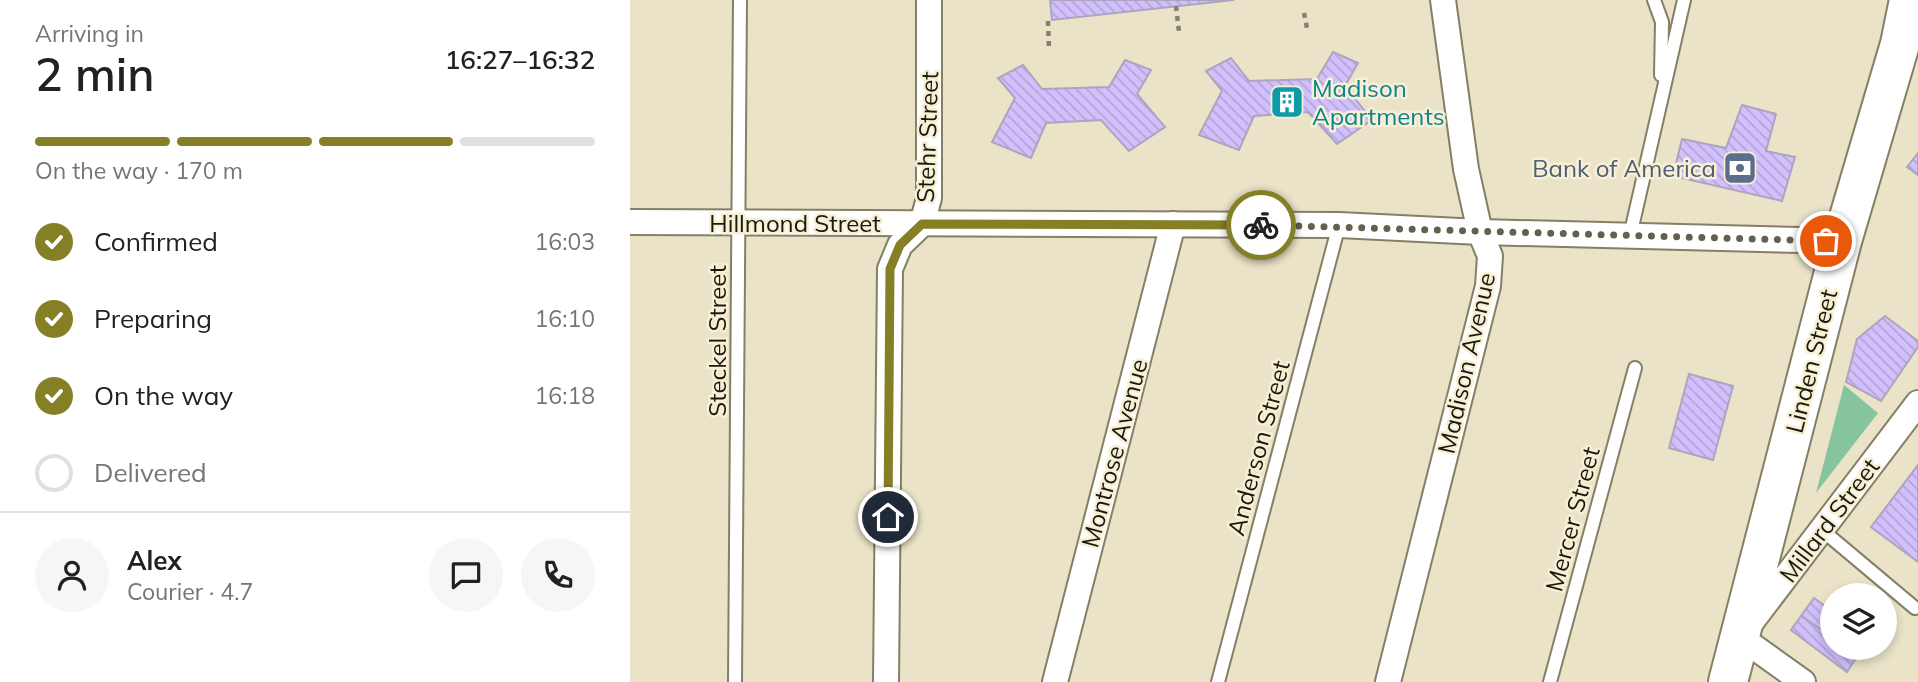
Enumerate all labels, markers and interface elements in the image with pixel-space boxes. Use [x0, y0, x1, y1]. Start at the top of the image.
text: Arriving in [35, 19, 144, 48]
text: 16:27–16:32 [445, 43, 595, 76]
text: 2 min [35, 45, 154, 103]
street label: Stehr Street [910, 71, 944, 203]
place label: Madison Apartments [1312, 73, 1445, 131]
building icon: Madison Apartments [1268, 83, 1306, 121]
bank icon: Bank of America [1721, 149, 1759, 187]
place label: Bank of America [1532, 153, 1716, 183]
text: On the way · 170 m [35, 156, 243, 185]
courier [1226, 190, 1296, 260]
icon: bike [1242, 206, 1280, 244]
street label: Hillmond Street [709, 208, 881, 238]
pin [1796, 211, 1856, 271]
icon: bag [1807, 222, 1845, 260]
icon: check [35, 223, 73, 261]
text: Confirmed [94, 225, 218, 258]
text: 16:03 [535, 227, 595, 256]
street label: Steckel Street [702, 265, 732, 417]
street label: Madison Avenue [1431, 270, 1501, 456]
street label: Linden Street [1779, 286, 1843, 436]
icon: check [35, 300, 73, 338]
text: Preparing [94, 302, 212, 335]
text: 16:10 [535, 304, 595, 333]
street label: Montrose Avenue [1074, 355, 1154, 551]
street label: Anderson Street [1220, 357, 1296, 539]
icon: check [35, 377, 73, 415]
text: On the way [94, 379, 233, 412]
text: 16:18 [535, 381, 595, 410]
street label: Mercer Street [1538, 444, 1606, 594]
street label: Millard Street [1773, 452, 1885, 588]
text: Delivered [94, 456, 207, 489]
pin [858, 487, 918, 547]
icon: home [869, 498, 907, 536]
button: person [35, 538, 109, 612]
button: chat [429, 538, 503, 612]
button: phone [521, 538, 595, 612]
text: Alex [127, 544, 182, 577]
text: Courier · 4.7 [127, 577, 253, 606]
map controls [1820, 583, 1897, 660]
button: layers [1820, 583, 1897, 660]

